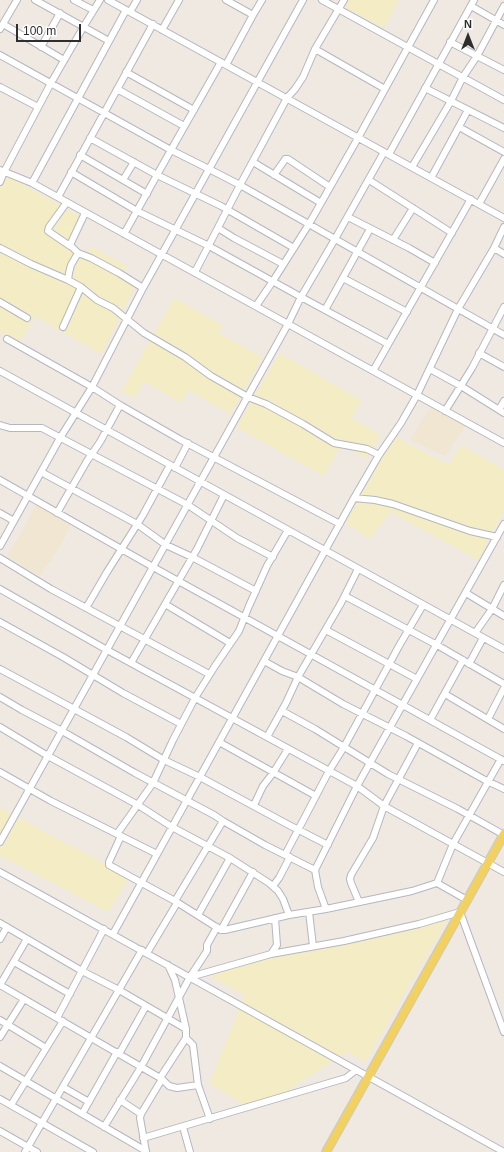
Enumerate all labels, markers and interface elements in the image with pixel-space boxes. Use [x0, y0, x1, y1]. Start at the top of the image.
scale bar [18, 16, 83, 42]
north arrow [448, 16, 488, 56]
text: N [464, 18, 472, 30]
text: 100 m [23, 24, 56, 38]

